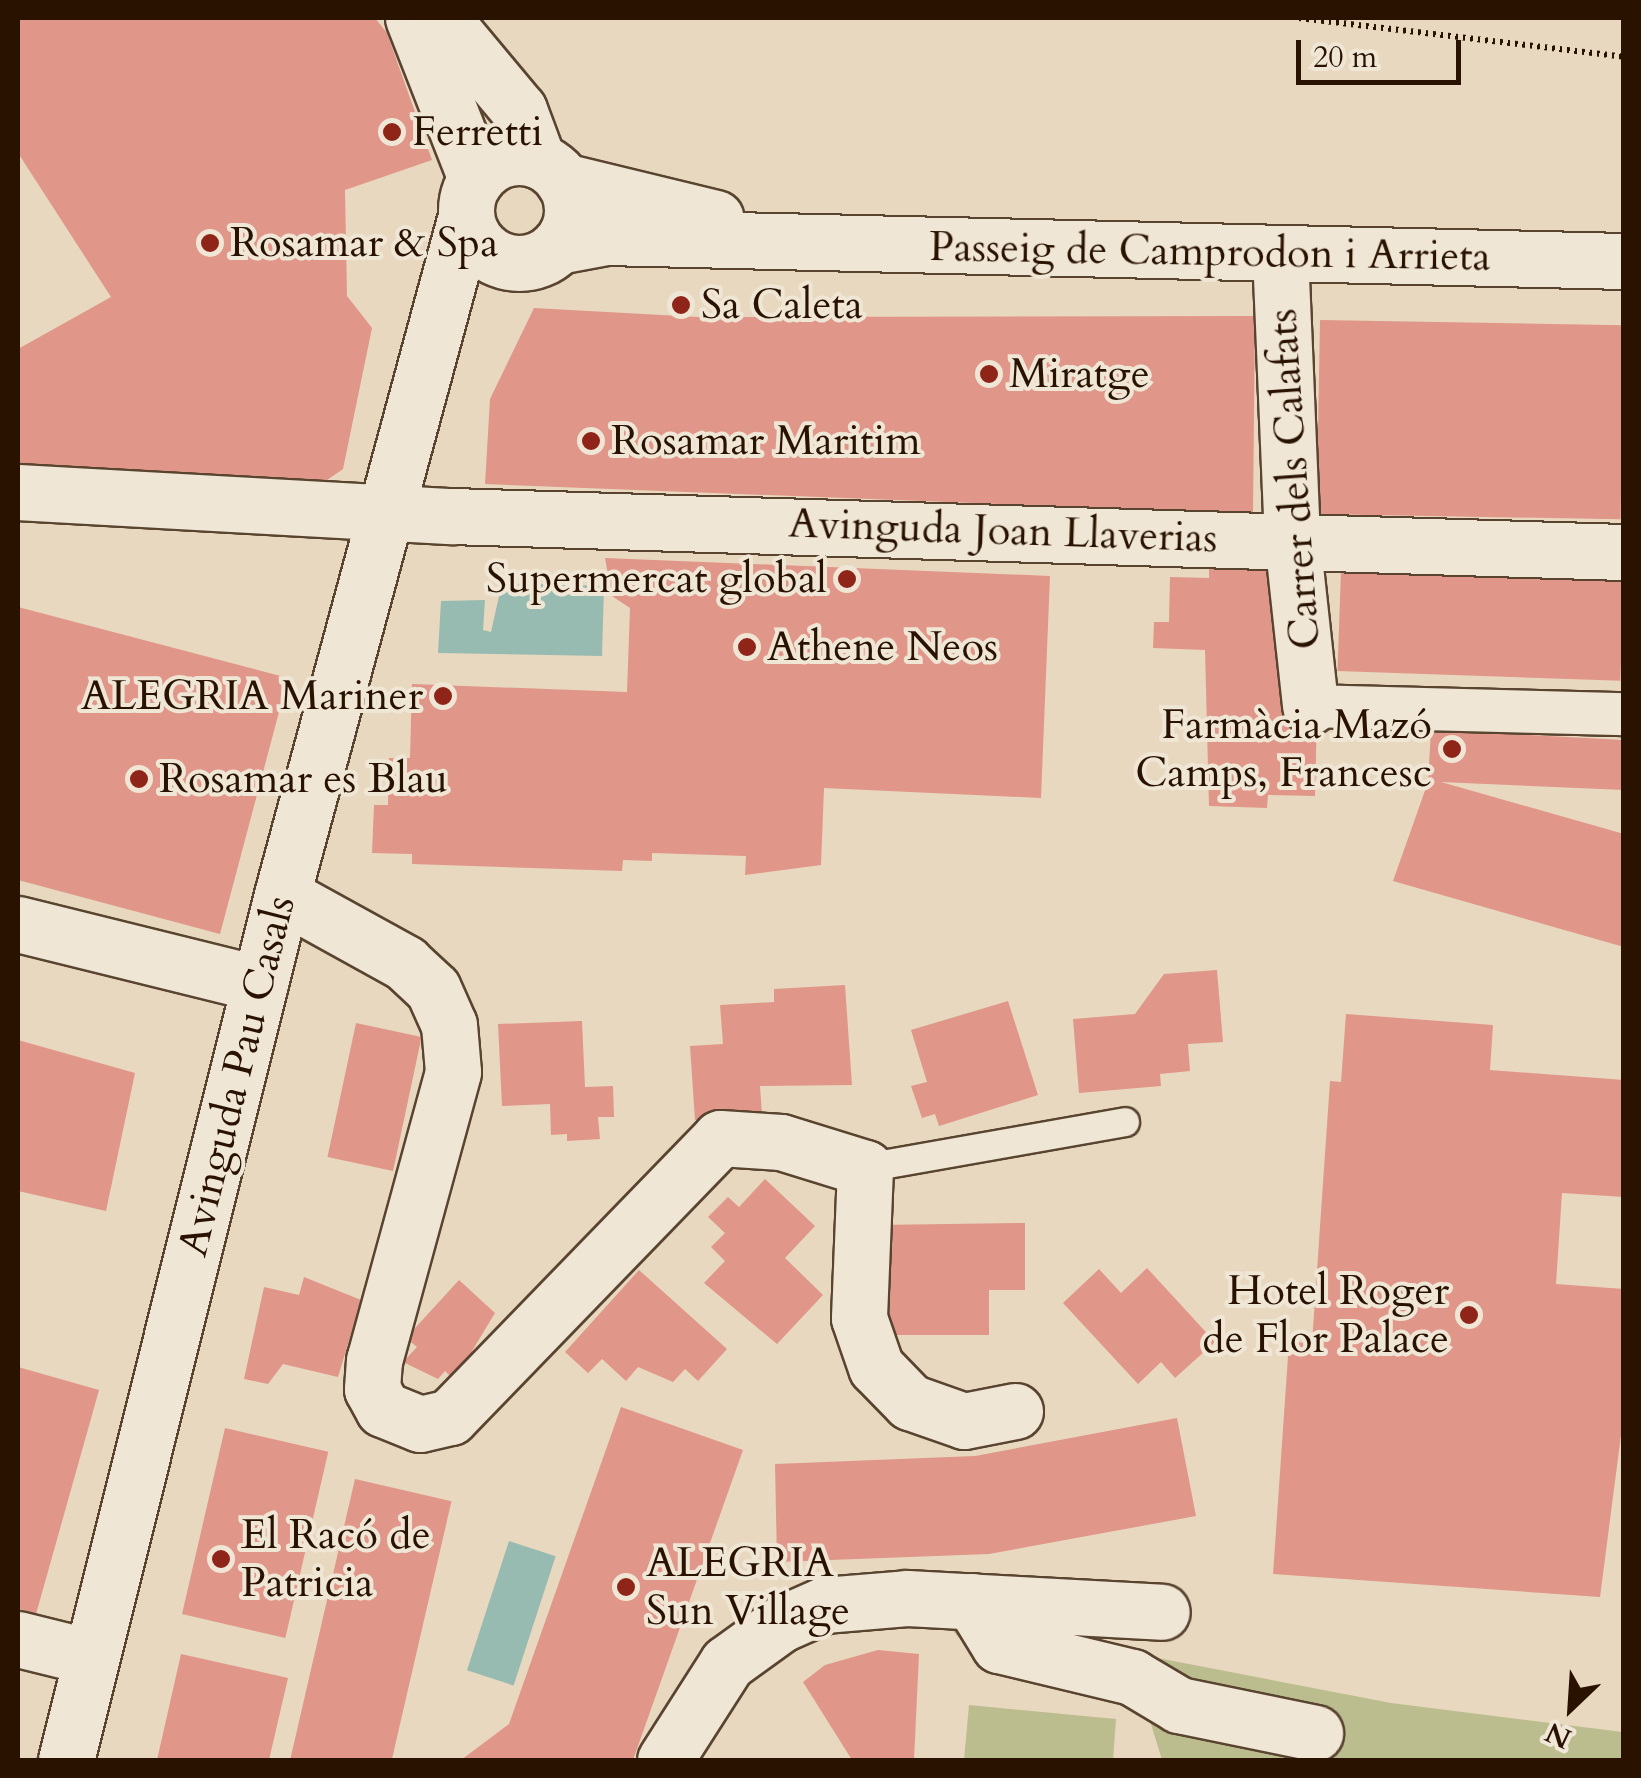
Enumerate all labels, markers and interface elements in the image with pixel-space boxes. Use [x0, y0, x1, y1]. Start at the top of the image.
scale bar [1301, 20, 1466, 82]
text: 20 m [1313, 37, 1377, 78]
place label: Ferretti [412, 107, 543, 157]
marker: Ferretti [381, 121, 403, 143]
place label: Rosamar & Spa [230, 218, 498, 268]
street label: Passeig de Camprodon i Arrieta [929, 222, 1491, 282]
marker: Rosamar & Spa [199, 232, 221, 254]
place label: Sa Caleta [701, 280, 863, 330]
marker: Sa Caleta [670, 294, 692, 316]
street label: Carrer dels Calafats [1257, 307, 1331, 651]
place label: Miratge [1009, 349, 1150, 399]
marker: Miratge [978, 363, 1000, 385]
place label: Rosamar Maritim [611, 416, 921, 466]
marker: Rosamar Maritim [580, 430, 602, 452]
street label: Avinguda Joan Llaverias [788, 498, 1218, 564]
place label: Supermercat global [486, 554, 827, 604]
marker: Supermercat global [836, 568, 858, 590]
place label: Athene Neos [767, 622, 998, 672]
marker: Athene Neos [736, 636, 758, 658]
place label: ALEGRIA Mariner [81, 671, 423, 721]
marker: ALEGRIA Mariner [432, 685, 454, 707]
place label: Farmàcia Mazó Camps, Francesc [1135, 700, 1432, 798]
marker: Farmàcia Mazó Camps, Francesc [1441, 738, 1463, 760]
place label: Rosamar es Blau [159, 754, 448, 804]
marker: Rosamar es Blau [128, 768, 150, 790]
street label: Avinguda Pau Casals [168, 891, 306, 1261]
place label: Hotel Roger de Flor Palace [1202, 1266, 1449, 1364]
marker: Hotel Roger de Flor Palace [1458, 1304, 1480, 1326]
place label: El Racó de Patricia [241, 1510, 431, 1608]
place label: ALEGRIA Sun Village [646, 1538, 850, 1636]
marker: El Racó de Patricia [210, 1548, 232, 1570]
marker: ALEGRIA Sun Village [615, 1576, 637, 1598]
north arrow [1521, 1658, 1621, 1758]
text: N [1539, 1713, 1577, 1758]

